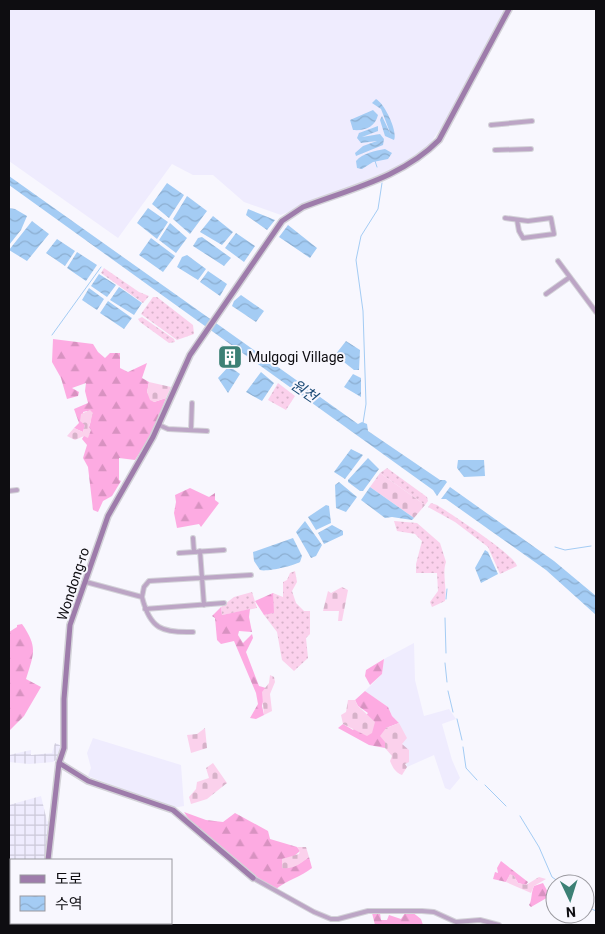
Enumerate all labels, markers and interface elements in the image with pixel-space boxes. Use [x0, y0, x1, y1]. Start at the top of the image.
building icon: Mulgogi Village [217, 344, 243, 370]
place label: Mulgogi Village [248, 349, 344, 365]
water label: 원천 [288, 376, 322, 408]
street label: Wondong-ro [54, 545, 92, 623]
legend [10, 859, 172, 924]
text: 도로 [55, 870, 83, 888]
north arrow [545, 874, 595, 924]
text: 수역 [55, 895, 83, 913]
text: N [565, 904, 576, 920]

